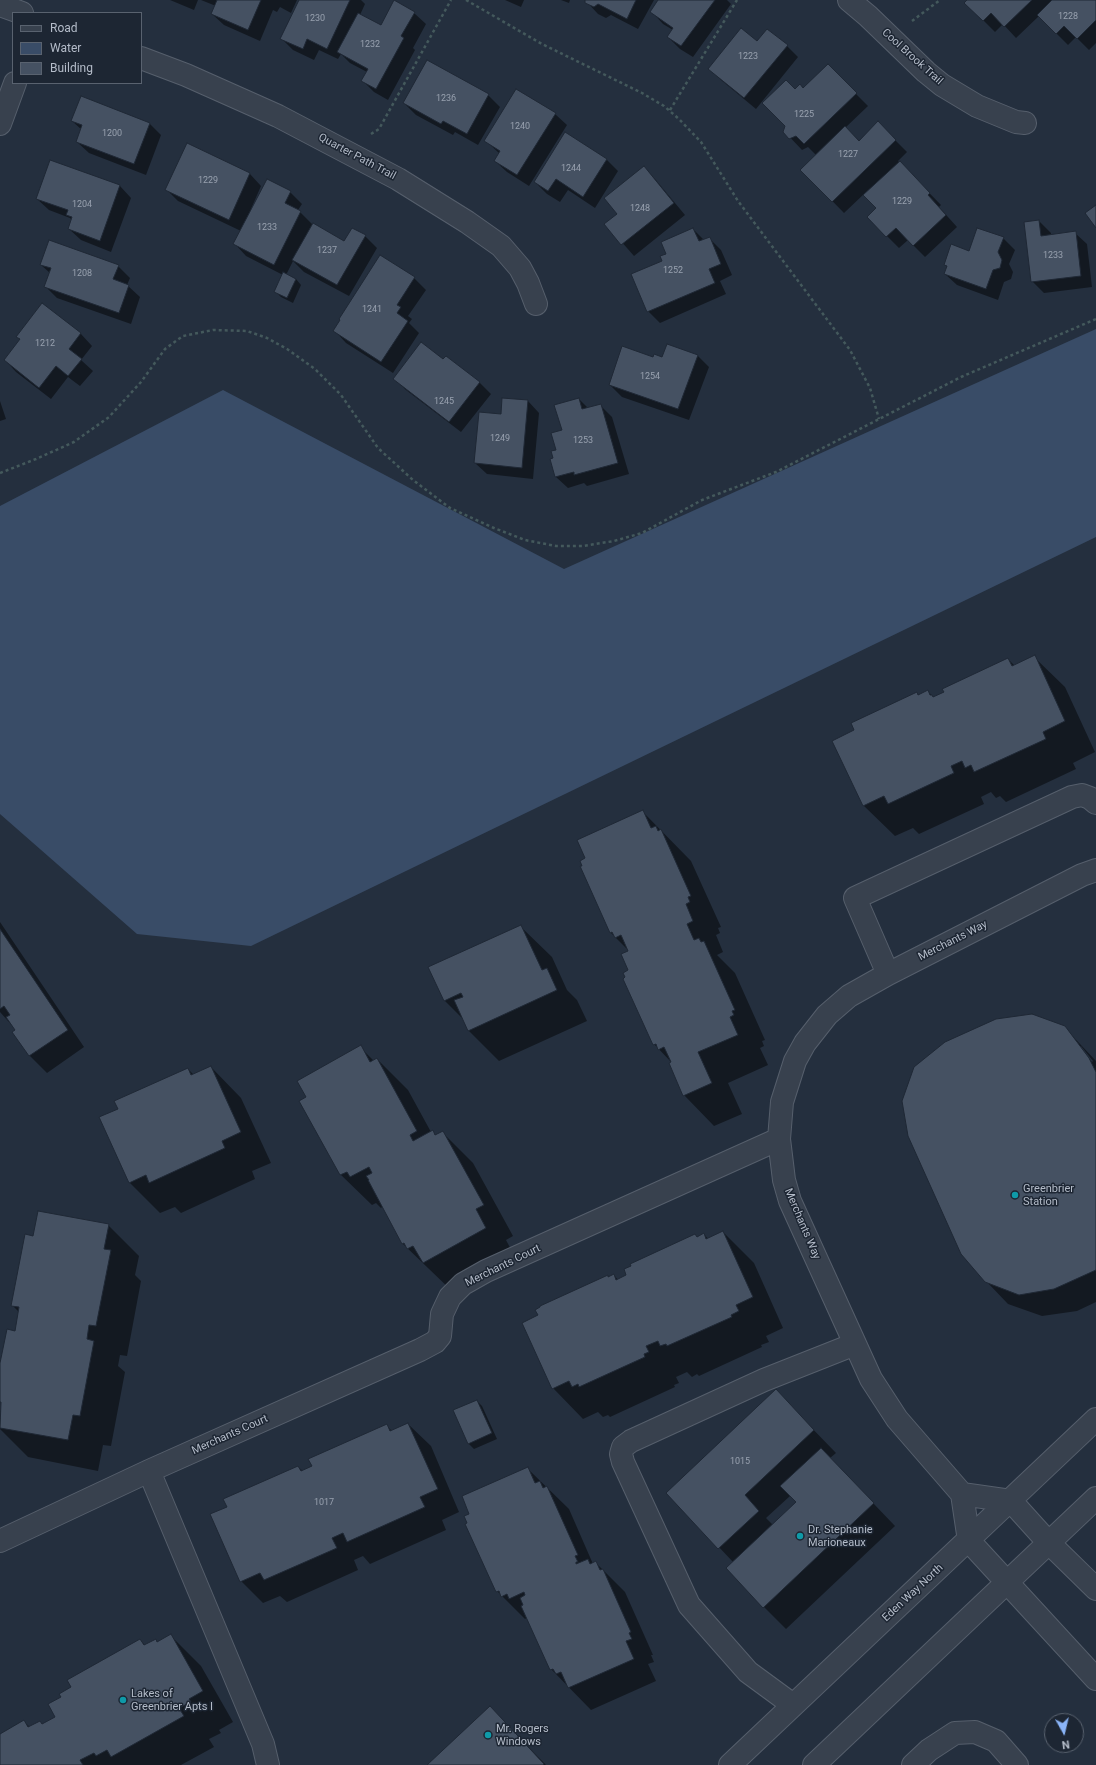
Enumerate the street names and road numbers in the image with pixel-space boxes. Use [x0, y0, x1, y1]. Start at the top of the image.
street label: Cool Brook Trail [879, 26, 945, 88]
street label: Quarter Path Trail [316, 131, 398, 183]
street label: Merchants Way [916, 918, 990, 964]
street label: Merchants Way [781, 1187, 823, 1261]
street label: Merchants Court [463, 1242, 543, 1290]
street label: Merchants Court [190, 1412, 270, 1458]
street label: Eden Way North [880, 1562, 946, 1624]

